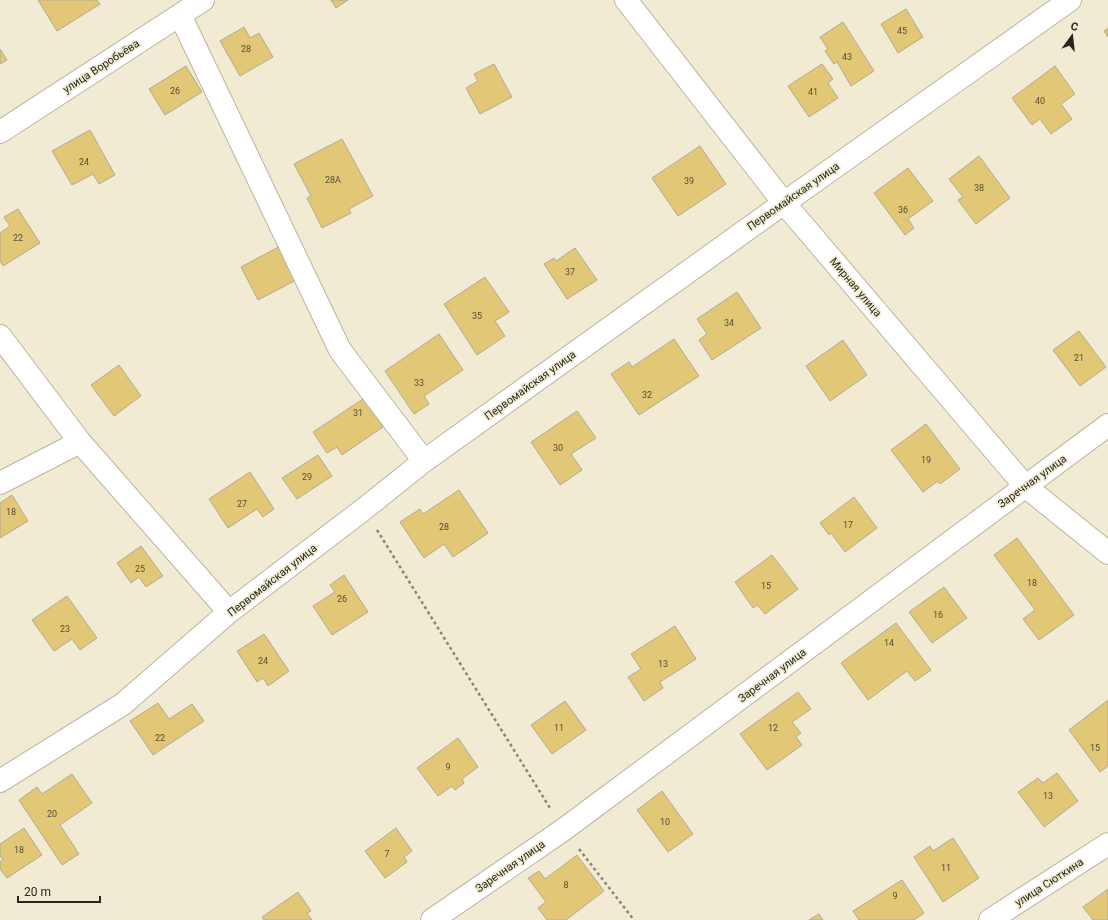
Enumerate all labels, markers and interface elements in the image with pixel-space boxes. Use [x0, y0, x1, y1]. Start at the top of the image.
north arrow [1052, 16, 1092, 56]
text: С [1069, 20, 1080, 34]
house number: 45 [897, 26, 907, 36]
street label: улица Воробьёва [61, 37, 142, 96]
house number: 28 [241, 44, 251, 54]
house number: 43 [842, 52, 852, 62]
house number: 26 [170, 86, 180, 96]
house number: 41 [808, 87, 818, 97]
house number: 40 [1035, 96, 1045, 106]
house number: 24 [79, 157, 89, 167]
street label: Первомайская улица [745, 160, 842, 233]
house number: 28А [325, 175, 341, 185]
house number: 39 [684, 176, 694, 186]
house number: 38 [974, 183, 984, 193]
house number: 36 [898, 205, 908, 215]
house number: 22 [13, 233, 23, 243]
street label: Мирная улица [827, 255, 884, 320]
house number: 37 [565, 267, 575, 277]
house number: 35 [472, 311, 482, 321]
house number: 34 [724, 318, 734, 328]
street label: Первомайская улица [482, 348, 578, 423]
house number: 21 [1074, 353, 1084, 363]
house number: 33 [414, 378, 424, 388]
house number: 32 [642, 390, 652, 400]
house number: 31 [353, 408, 363, 418]
house number: 30 [553, 443, 563, 453]
street label: Заречная улица [995, 452, 1069, 511]
house number: 19 [921, 455, 931, 465]
house number: 29 [302, 472, 312, 482]
house number: 27 [237, 499, 247, 509]
house number: 18 [6, 507, 16, 517]
house number: 17 [843, 520, 853, 530]
house number: 28 [439, 522, 449, 532]
street label: Первомайская улица [225, 542, 319, 619]
house number: 25 [135, 564, 145, 574]
house number: 18 [1027, 578, 1037, 588]
house number: 15 [761, 581, 771, 591]
house number: 26 [337, 594, 347, 604]
house number: 16 [933, 610, 943, 620]
house number: 23 [60, 624, 70, 634]
house number: 14 [884, 638, 894, 648]
street label: Заречная улица [736, 646, 809, 705]
house number: 24 [258, 656, 268, 666]
house number: 13 [658, 659, 668, 669]
house number: 11 [554, 723, 564, 733]
house number: 12 [768, 723, 778, 733]
house number: 22 [155, 733, 165, 743]
house number: 15 [1090, 743, 1100, 753]
house number: 9 [445, 762, 451, 772]
house number: 13 [1043, 791, 1053, 801]
house number: 20 [47, 809, 57, 819]
house number: 10 [660, 817, 670, 827]
street label: Заречная улица [473, 838, 548, 895]
house number: 18 [14, 845, 24, 855]
house number: 7 [384, 849, 390, 859]
street label: улица Сюткина [1013, 855, 1086, 909]
house number: 11 [941, 863, 951, 873]
scale bar [18, 878, 100, 904]
house number: 8 [563, 880, 569, 890]
text: 20 m [24, 885, 51, 899]
house number: 9 [892, 891, 898, 901]

